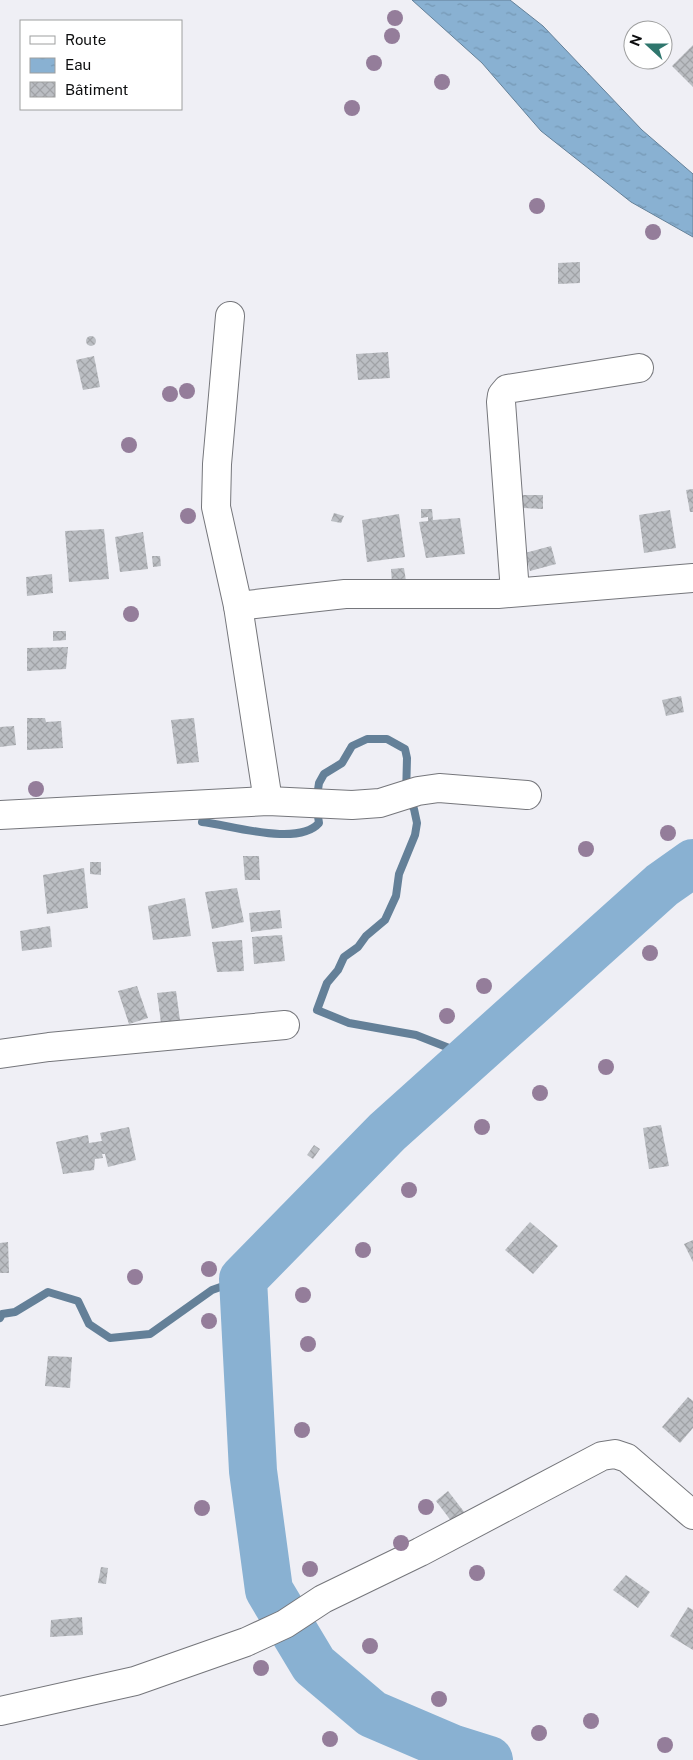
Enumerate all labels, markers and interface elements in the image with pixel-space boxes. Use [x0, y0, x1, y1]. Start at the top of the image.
legend [20, 20, 182, 110]
north arrow [623, 20, 673, 70]
text: Route [65, 31, 106, 48]
text: N [626, 32, 645, 48]
text: Eau [65, 56, 91, 73]
text: Bâtiment [65, 81, 128, 98]

